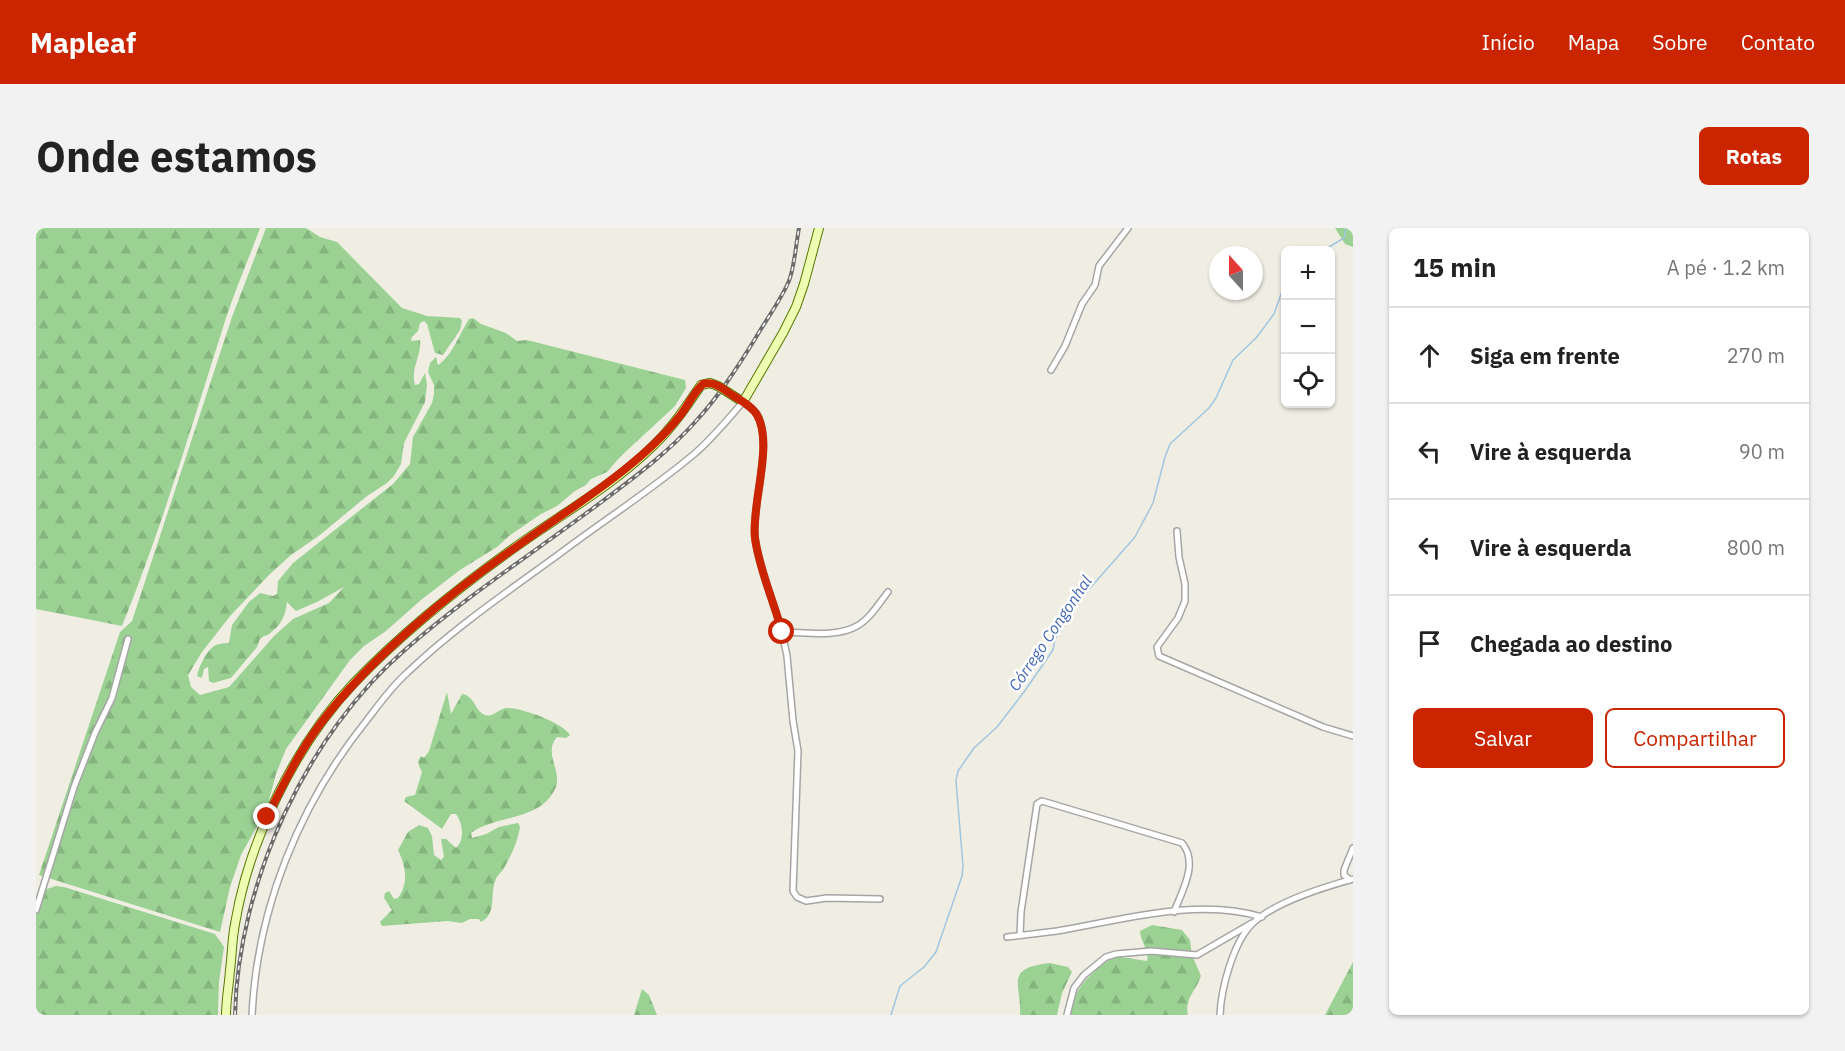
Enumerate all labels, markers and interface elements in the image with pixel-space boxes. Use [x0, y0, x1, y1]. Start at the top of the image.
text: Mapleaf [30, 24, 136, 61]
text: Início [1482, 28, 1535, 56]
text: Mapa [1568, 28, 1619, 56]
text: Sobre [1652, 28, 1708, 56]
text: Contato [1741, 28, 1815, 56]
button: Rotas [1699, 127, 1809, 185]
text: Onde estamos [36, 129, 317, 184]
north arrow [1209, 246, 1263, 300]
map controls [1281, 246, 1335, 408]
button: + [1281, 246, 1335, 300]
text: 15 min [1413, 250, 1497, 284]
text: A pé · 1.2 km [1667, 254, 1785, 281]
button: − [1281, 300, 1335, 354]
icon: ahead [1413, 339, 1446, 372]
text: Siga em frente [1470, 341, 1620, 370]
text: 270 m [1727, 342, 1785, 369]
button: locate [1281, 354, 1335, 408]
icon: left [1413, 435, 1446, 468]
text: Vire à esquerda [1470, 437, 1632, 466]
text: 90 m [1739, 438, 1785, 465]
icon: left [1413, 531, 1446, 564]
text: Vire à esquerda [1470, 533, 1632, 562]
text: 800 m [1727, 534, 1785, 561]
water label: Córrego Congonhal [1004, 571, 1096, 695]
route start [768, 618, 794, 644]
icon: arrive [1413, 627, 1446, 660]
text: Chegada ao destino [1470, 629, 1673, 658]
button: Salvar [1413, 708, 1593, 768]
button: Compartilhar [1605, 708, 1785, 768]
route end [253, 803, 279, 829]

